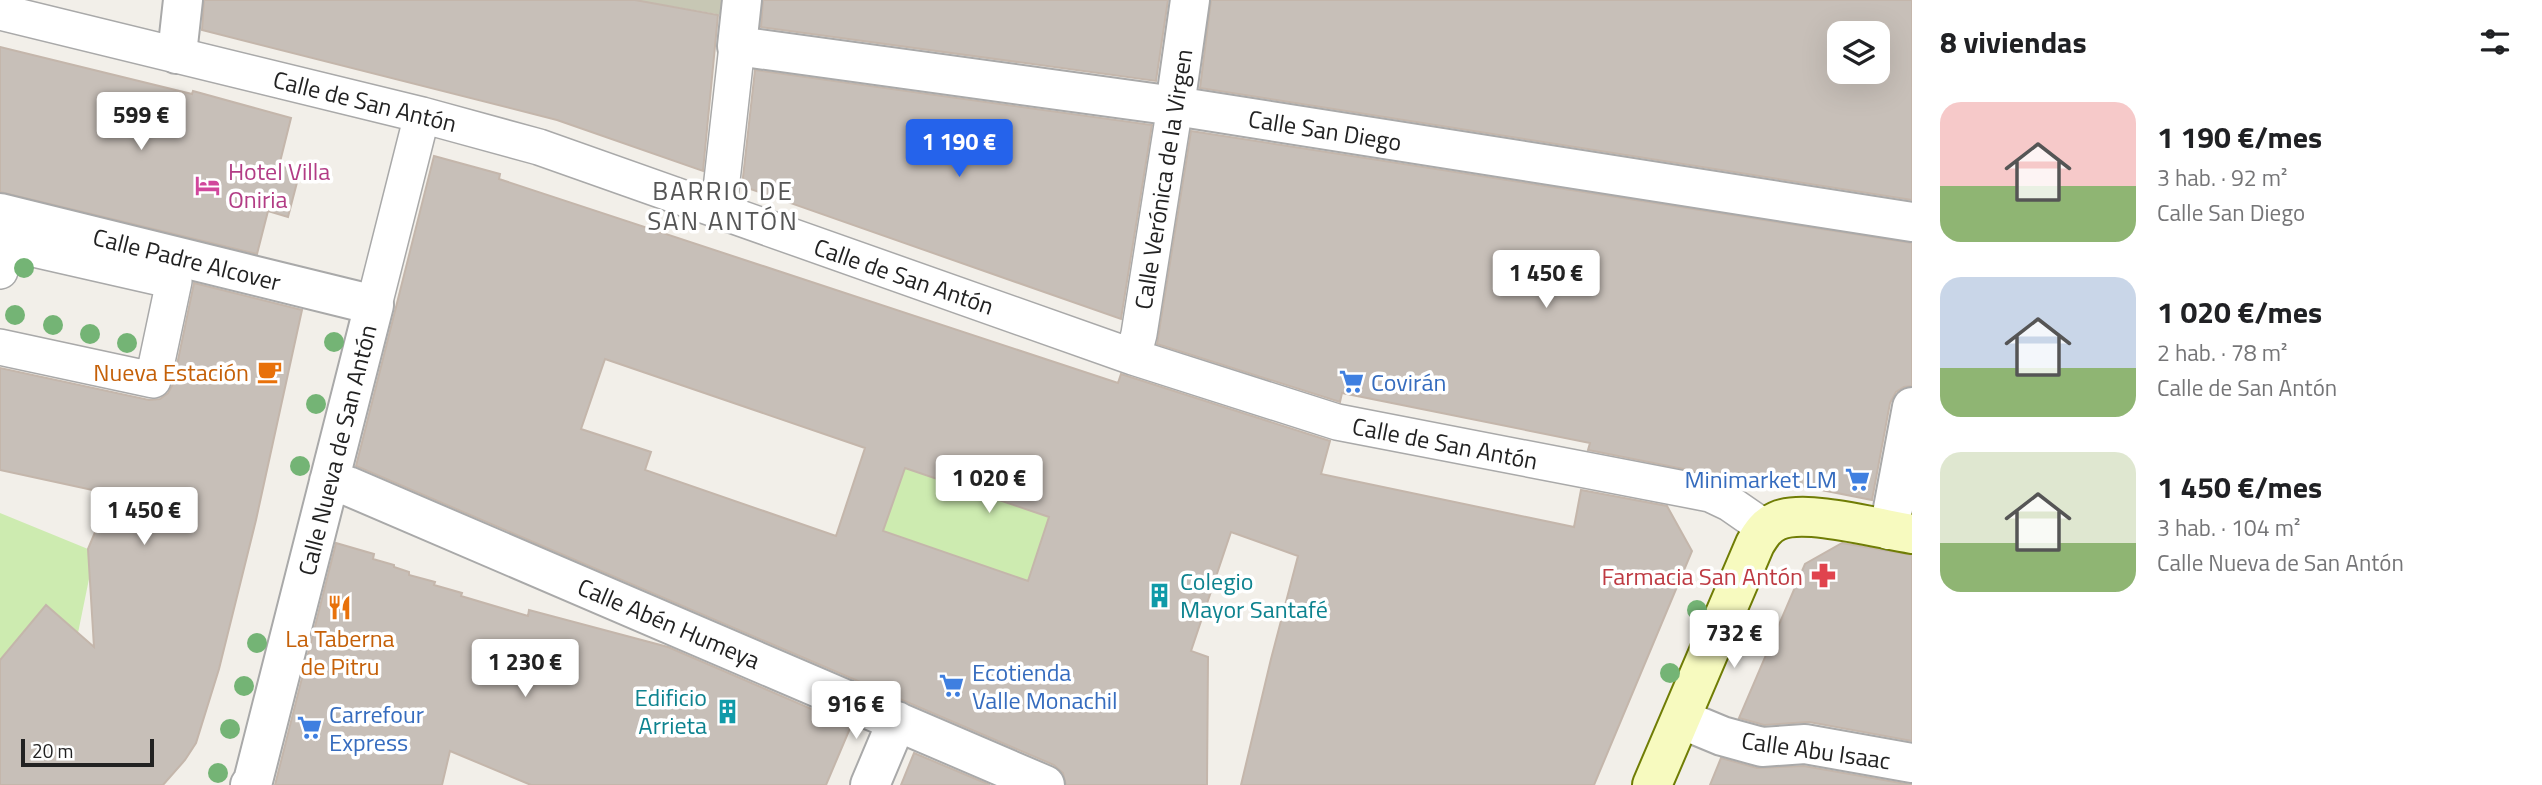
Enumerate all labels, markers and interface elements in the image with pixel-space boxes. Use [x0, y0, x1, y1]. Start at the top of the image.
text: 8 viviendas [1940, 19, 2087, 65]
map controls [1827, 21, 1890, 84]
button: layers [1827, 21, 1890, 84]
icon: filters [2476, 23, 2514, 61]
street label: Calle Verónica de la Virgen [1125, 46, 1201, 312]
street label: Calle de San Antón [269, 61, 461, 141]
pin: 599 € [92, 92, 190, 152]
text: 599 € [113, 97, 169, 132]
street label: Calle San Diego [1246, 100, 1404, 160]
text: 1 190 €/mes [2157, 114, 2322, 160]
pin: 1 190 € [894, 120, 1024, 179]
text: 1 190 € [922, 124, 996, 159]
icon: home [1996, 130, 2080, 214]
place label: Hotel Villa Oniria [228, 153, 330, 217]
text: 3 hab. · 92 m² [2157, 160, 2287, 195]
hotel icon: Hotel Villa Oniria [194, 171, 222, 199]
district label: BARRIO DE SAN ANTÓN [647, 171, 799, 240]
text: Calle San Diego [2157, 195, 2305, 230]
street label: Calle Padre Alcover [89, 218, 285, 300]
street label: Calle de San Antón [809, 228, 999, 324]
pin: 1 450 € [1481, 250, 1611, 310]
text: 1 450 € [1509, 255, 1583, 290]
text: 1 020 €/mes [2157, 289, 2322, 335]
icon: home [1996, 305, 2080, 389]
street label: Calle Nueva de San Antón [288, 321, 386, 579]
text: 2 hab. · 78 m² [2157, 335, 2287, 370]
place label: Nueva Estación [93, 354, 249, 390]
cafe icon: Nueva Estación [255, 358, 283, 386]
place label: Covirán [1371, 364, 1446, 400]
supermarket icon: Covirán [1337, 368, 1365, 396]
text: Calle de San Antón [2157, 370, 2337, 405]
street label: Calle de San Antón [1349, 407, 1541, 479]
pin: 1 020 € [924, 456, 1054, 515]
text: 1 020 € [952, 460, 1026, 495]
place label: Minimarket LM [1684, 461, 1837, 497]
text: 1 450 €/mes [2157, 464, 2322, 510]
supermarket icon: Minimarket LM [1843, 465, 1871, 493]
icon: home [1996, 480, 2080, 564]
pin: 1 450 € [79, 488, 209, 547]
text: 1 450 € [107, 492, 181, 527]
text: 3 hab. · 104 m² [2157, 510, 2300, 545]
text: Calle Nueva de San Antón [2157, 545, 2404, 580]
place label: Farmacia San Antón [1601, 558, 1803, 594]
pharmacy icon: Farmacia San Antón [1809, 562, 1837, 590]
place label: Colegio Mayor Santafé [1180, 563, 1328, 627]
street label: Calle Abén Humeya [572, 568, 766, 678]
building icon: Colegio Mayor Santafé [1146, 581, 1174, 609]
restaurant icon: La Taberna de Pitru [326, 593, 354, 621]
pin: 732 € [1685, 610, 1783, 670]
text: 732 € [1706, 615, 1762, 650]
place label: La Taberna de Pitru [285, 620, 395, 684]
pin: 1 230 € [460, 640, 590, 699]
text: 1 230 € [488, 644, 562, 679]
place label: Ecotienda Valle Monachil [972, 654, 1118, 718]
supermarket icon: Ecotienda Valle Monachil [938, 672, 966, 700]
place label: Edificio Arrieta [634, 679, 707, 743]
pin: 916 € [807, 682, 905, 741]
text: 916 € [828, 686, 884, 721]
place label: Carrefour Express [329, 696, 424, 760]
building icon: Edificio Arrieta [713, 697, 741, 725]
supermarket icon: Carrefour Express [295, 714, 323, 742]
street label: Calle Abu Isaac [1739, 722, 1893, 778]
scale bar [21, 736, 154, 768]
text: 20 m [32, 736, 73, 765]

